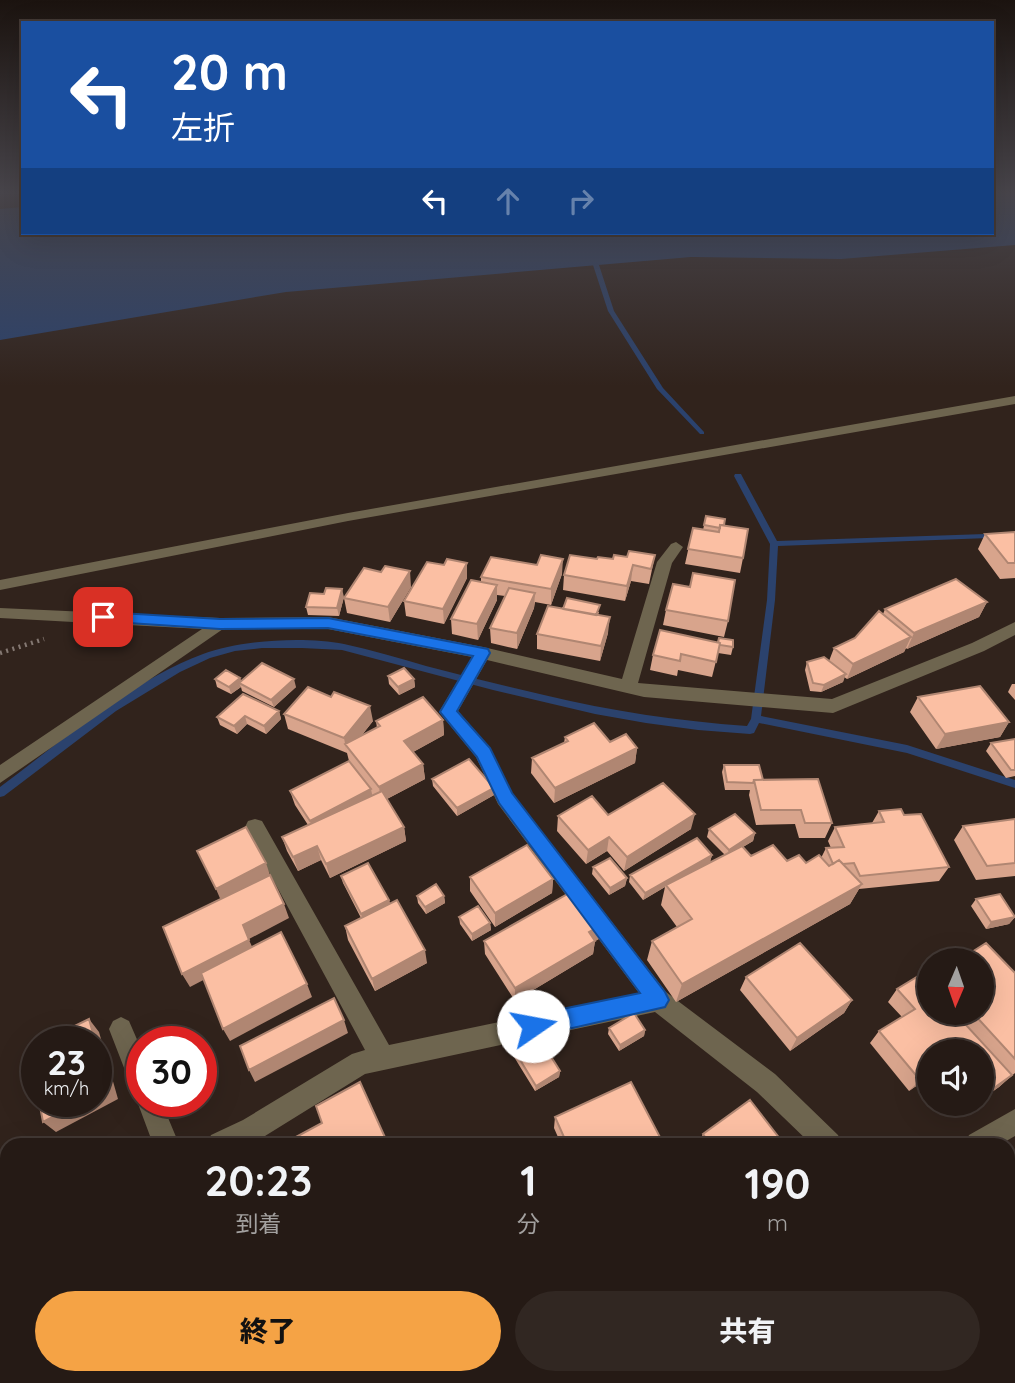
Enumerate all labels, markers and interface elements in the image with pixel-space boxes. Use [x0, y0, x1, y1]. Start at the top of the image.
text: 20 m [171, 41, 288, 102]
icon: left [56, 49, 147, 140]
text: 左折 [171, 107, 235, 147]
icon: left [416, 182, 454, 220]
icon: ahead [489, 182, 527, 220]
icon: right [562, 182, 600, 220]
pin [73, 587, 133, 647]
icon: arrive [84, 598, 122, 636]
north arrow [917, 948, 994, 1026]
map controls [917, 948, 994, 1116]
position arrow [496, 989, 570, 1063]
speed limit sign: 30 [126, 1026, 217, 1117]
button: sound [917, 1039, 994, 1116]
text: 23 [47, 1040, 86, 1084]
text: km/h [44, 1077, 89, 1100]
text: 20:23 [205, 1154, 312, 1207]
text: 1 [520, 1154, 536, 1207]
text: 190 [744, 1157, 810, 1210]
text: m [767, 1208, 788, 1237]
text: 到着 [235, 1209, 281, 1238]
text: 分 [517, 1209, 540, 1238]
button: 終了 [35, 1291, 501, 1371]
button: 共有 [515, 1291, 980, 1371]

